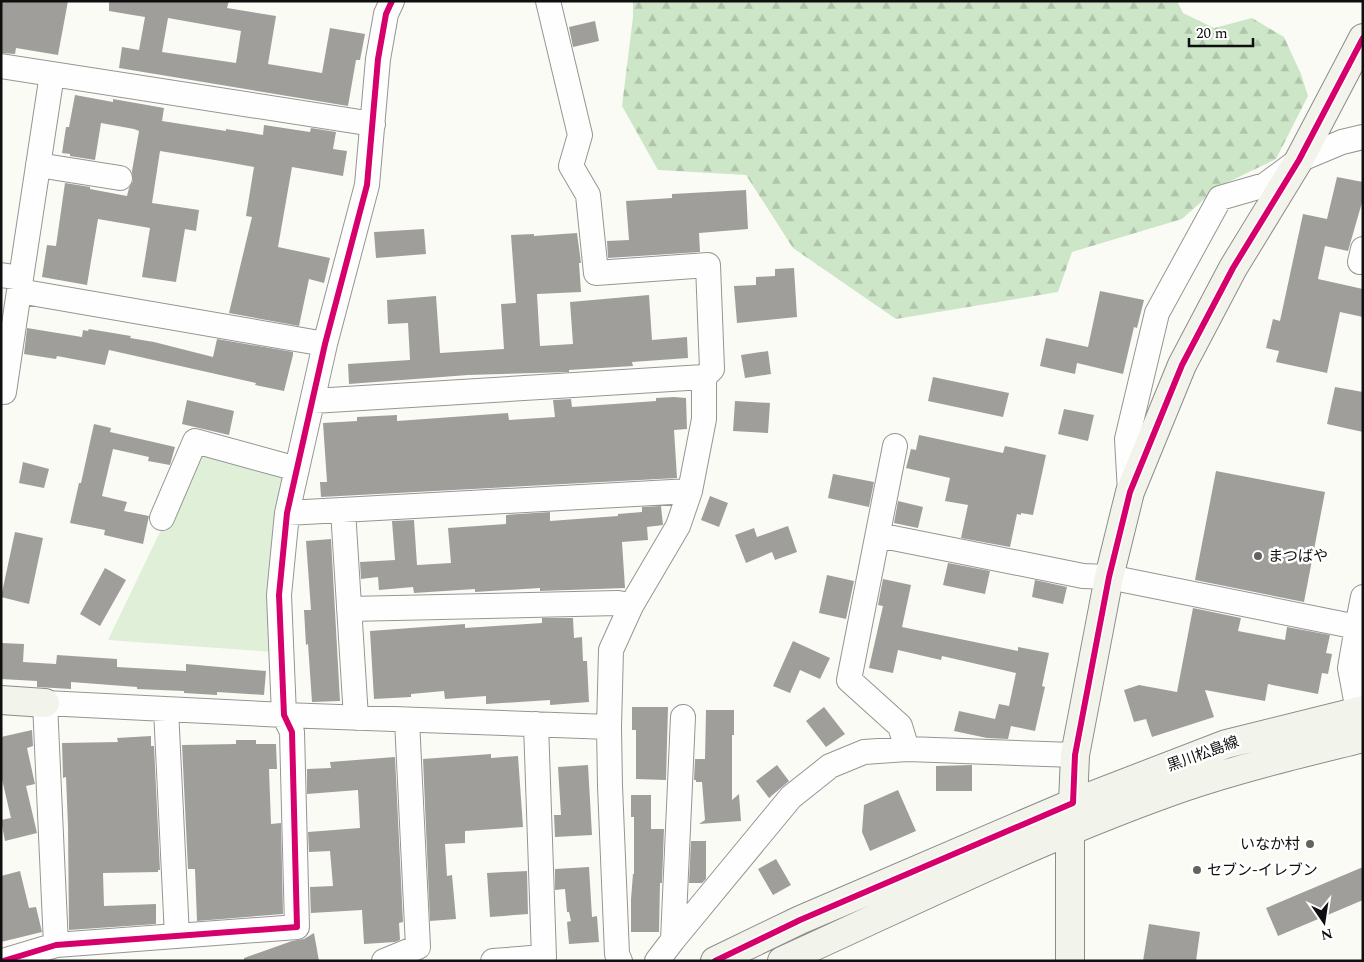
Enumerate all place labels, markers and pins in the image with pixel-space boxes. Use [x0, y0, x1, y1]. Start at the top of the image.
place label: まつばや [1268, 545, 1328, 568]
marker: まつばや [1252, 550, 1264, 562]
place label: いなか村 [1240, 833, 1300, 856]
marker: いなか村 [1304, 838, 1316, 850]
place label: セブン-イレブン [1207, 859, 1318, 882]
marker: セブン-イレブン [1191, 864, 1203, 876]

